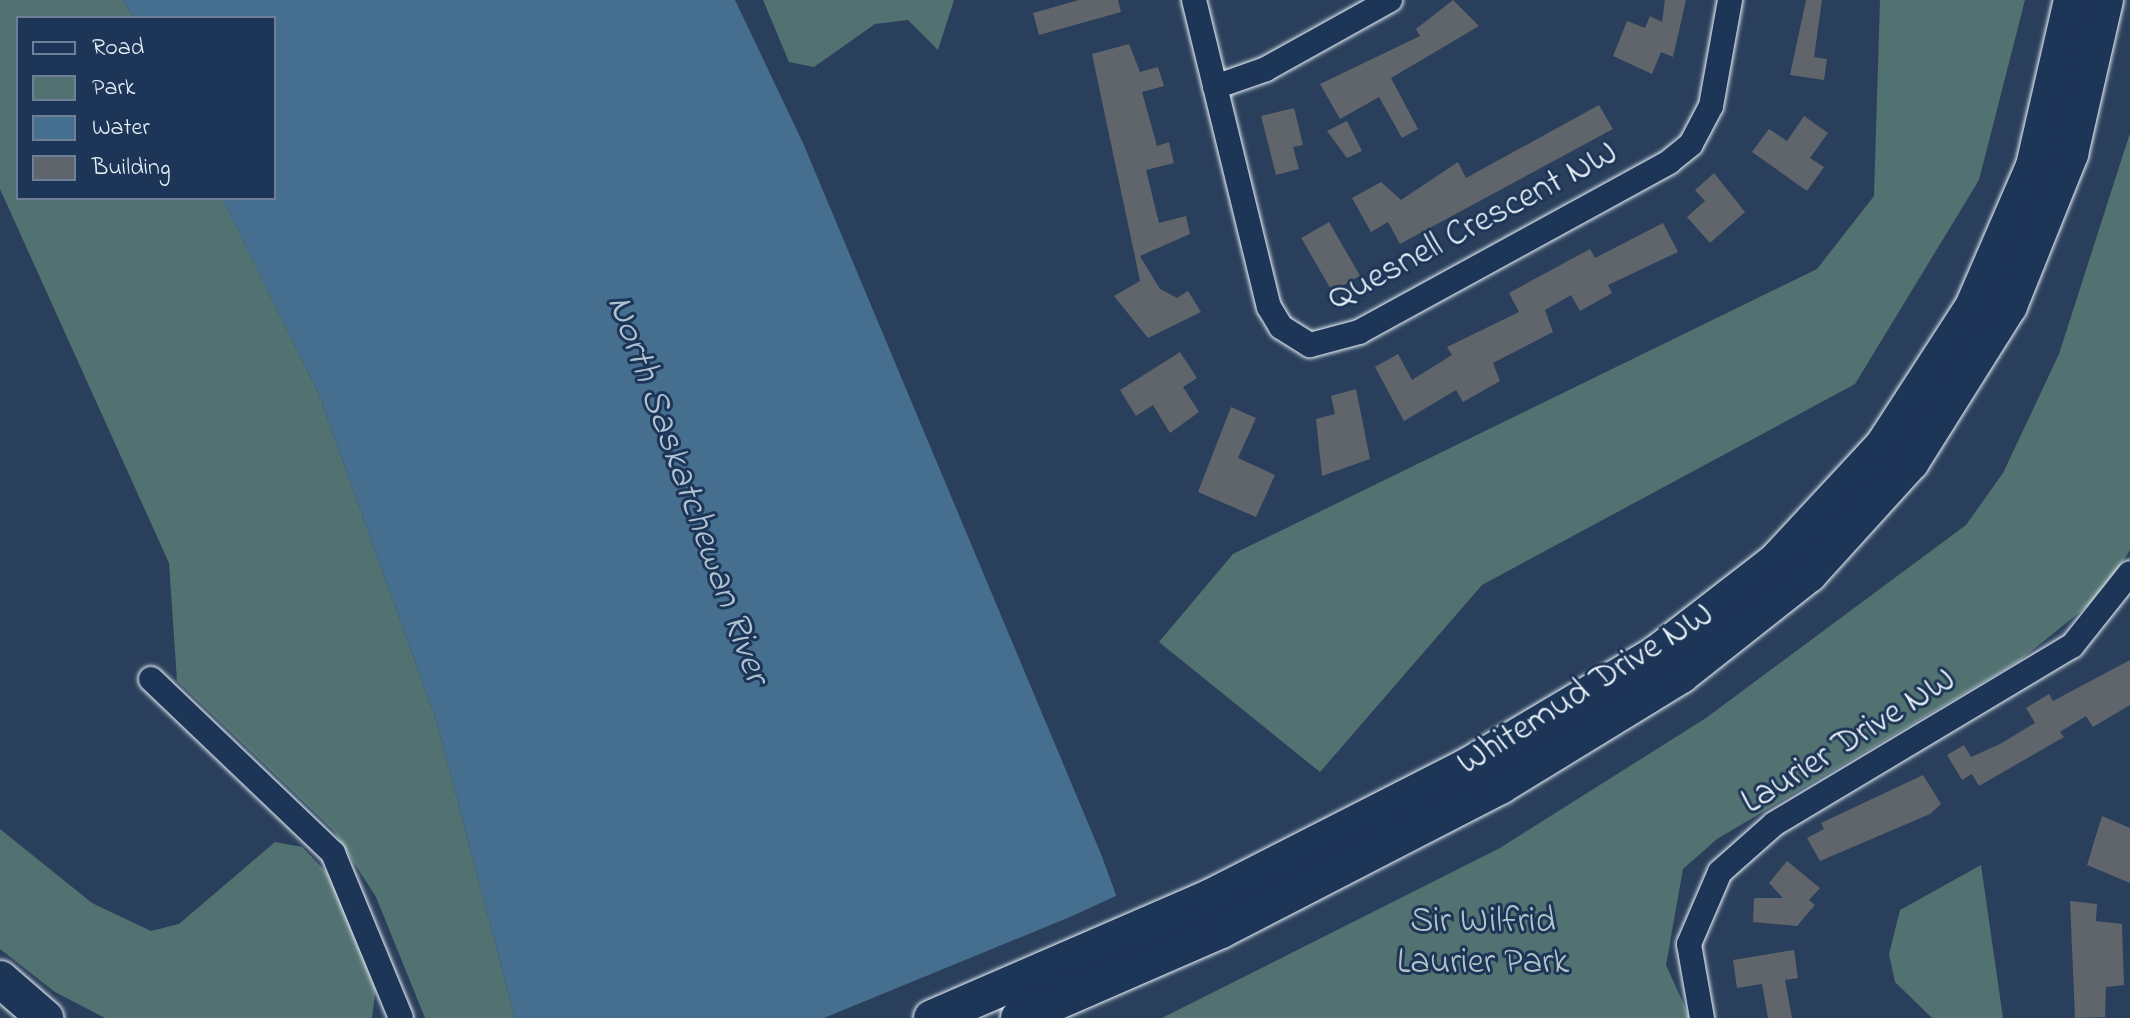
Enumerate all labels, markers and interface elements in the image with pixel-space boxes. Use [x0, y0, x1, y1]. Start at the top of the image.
legend [16, 16, 276, 200]
text: Road [92, 31, 144, 66]
text: Park [92, 71, 135, 106]
text: Water [92, 111, 150, 146]
street label: Quesnell Crescent NW [1321, 132, 1625, 322]
text: Building [92, 151, 171, 186]
water label: North Saskatchewan River [594, 290, 778, 690]
street label: Whitemud Drive NW [1450, 594, 1722, 786]
street label: Laurier Drive NW [1734, 659, 1964, 825]
park label: Sir Wilfrid Laurier Park [1397, 900, 1569, 985]

